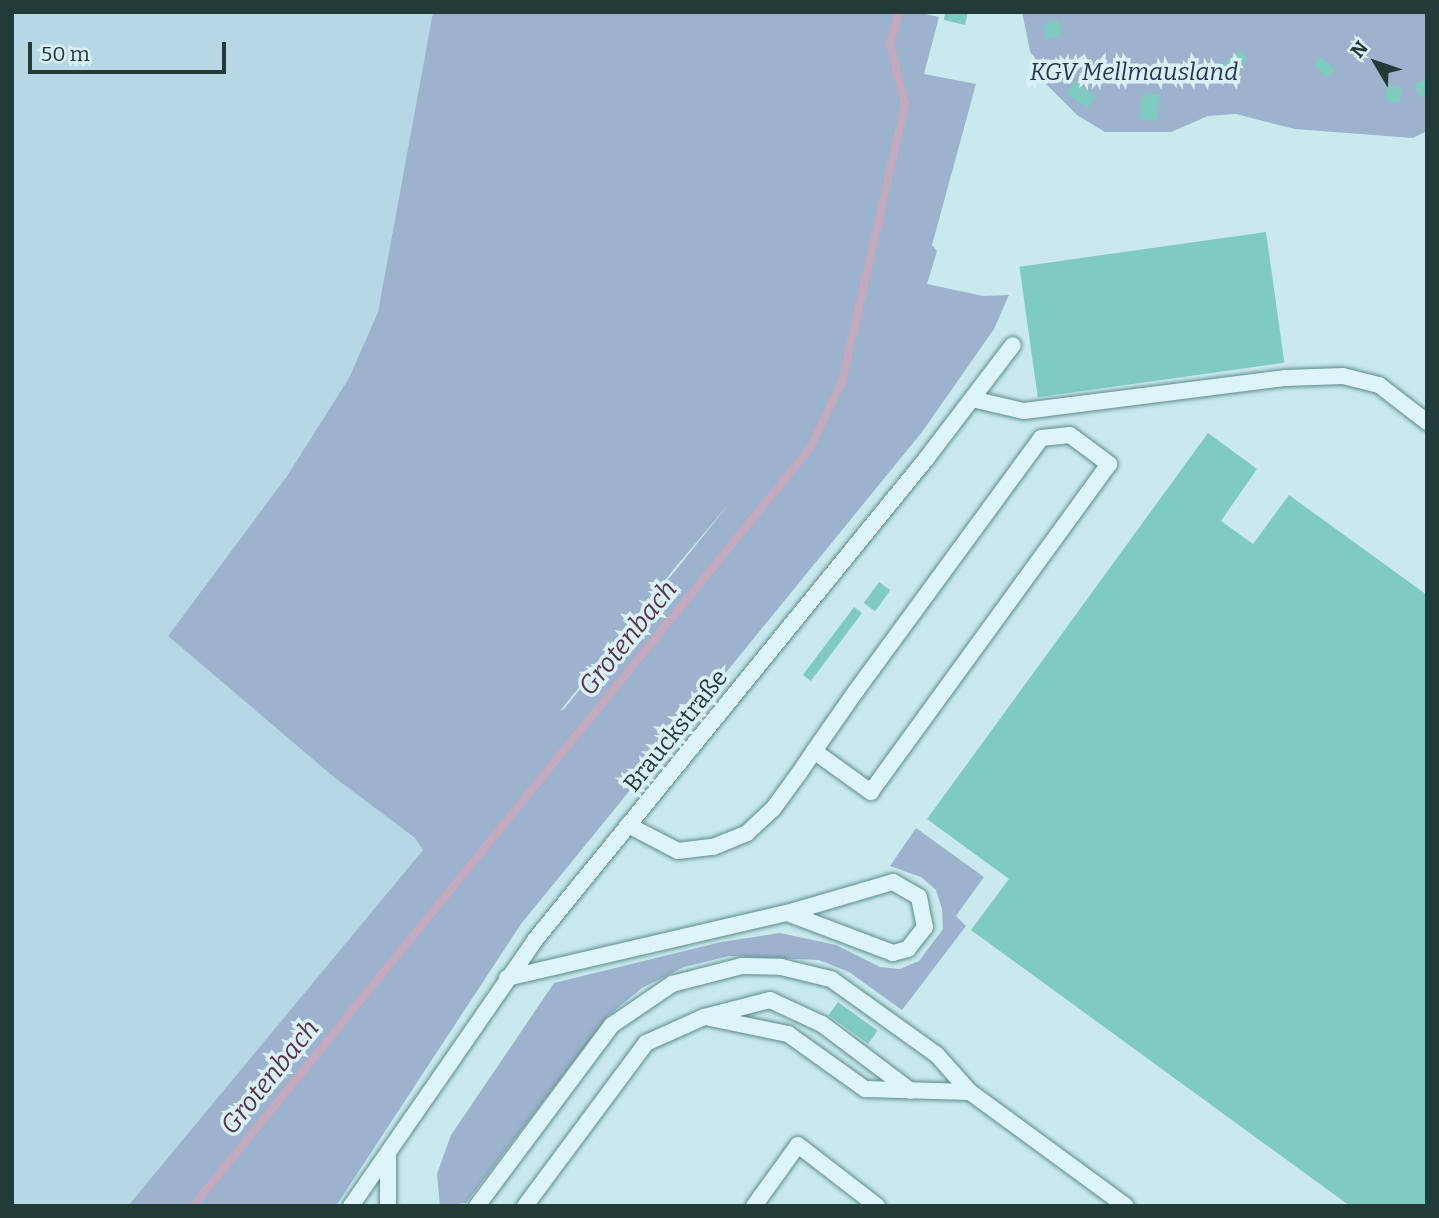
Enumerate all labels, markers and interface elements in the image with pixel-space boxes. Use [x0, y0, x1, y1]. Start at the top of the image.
scale bar [32, 28, 229, 72]
north arrow [1341, 28, 1411, 98]
text: N [1346, 37, 1373, 62]
text: 50 m [41, 41, 90, 67]
park label: KGV Mellmausland [1030, 59, 1238, 87]
water label: Grotenbach [572, 574, 684, 702]
street label: Brauckstraße [618, 664, 734, 798]
water label: Grotenbach [214, 1013, 326, 1141]

